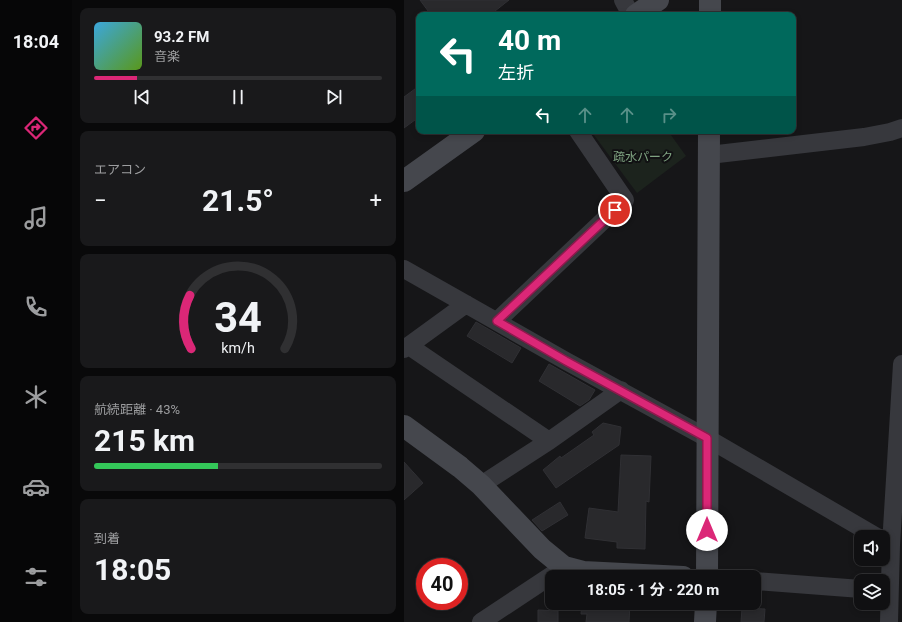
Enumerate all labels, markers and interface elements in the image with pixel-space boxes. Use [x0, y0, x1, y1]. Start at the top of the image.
text: 40 m [498, 24, 561, 57]
text: 93.2 FM [154, 28, 209, 46]
icon: left [432, 28, 484, 80]
text: 18:04 [13, 31, 59, 52]
text: 音楽 [154, 49, 180, 64]
text: 左折 [498, 62, 534, 83]
icon: previous [131, 86, 153, 108]
icon: pause [227, 86, 249, 108]
icon: next [323, 86, 345, 108]
icon: left [532, 104, 554, 126]
icon: ahead [574, 104, 596, 126]
icon: ahead [616, 104, 638, 126]
icon: right [658, 104, 680, 126]
icon: directions [22, 114, 50, 142]
park label: 疏水パーク [613, 150, 673, 164]
text: エアコン [94, 162, 146, 177]
text: 21.5° [202, 183, 274, 218]
text: − [94, 188, 107, 213]
text: + [370, 188, 382, 213]
pin [598, 193, 632, 227]
icon: arrive [604, 199, 626, 221]
icon: music [22, 204, 50, 232]
icon: phone [22, 293, 50, 321]
text: 34 [214, 293, 262, 342]
text: km/h [221, 340, 255, 356]
icon: climate [22, 383, 50, 411]
text: 航続距離 · 43% [94, 402, 180, 417]
text: 215 km [94, 423, 195, 458]
icon: car [22, 473, 50, 501]
position arrow [686, 509, 728, 551]
map controls [854, 530, 890, 610]
button: sound [854, 530, 890, 566]
text: 到着 [94, 531, 120, 546]
text: 18:05 [94, 552, 171, 587]
speed limit sign: 40 [416, 558, 468, 610]
icon: filters [22, 563, 50, 591]
button: layers [854, 574, 890, 610]
text: 18:05 · 1 分 · 220 m [587, 581, 719, 599]

